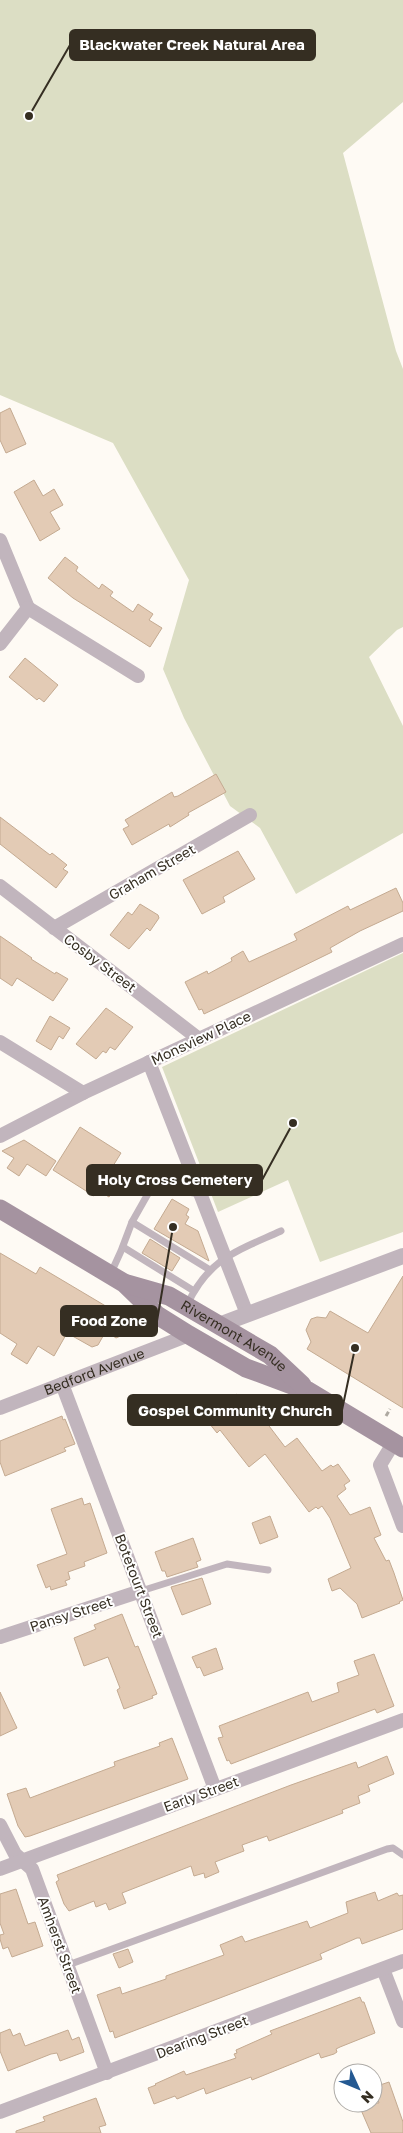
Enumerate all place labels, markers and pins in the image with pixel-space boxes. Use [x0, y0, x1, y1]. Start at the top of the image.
callout: Blackwater Creek Natural Area [70, 30, 315, 60]
callout: Holy Cross Cemetery [87, 1165, 262, 1195]
callout: Food Zone [61, 1306, 157, 1336]
callout: Gospel Community Church [128, 1395, 342, 1425]

